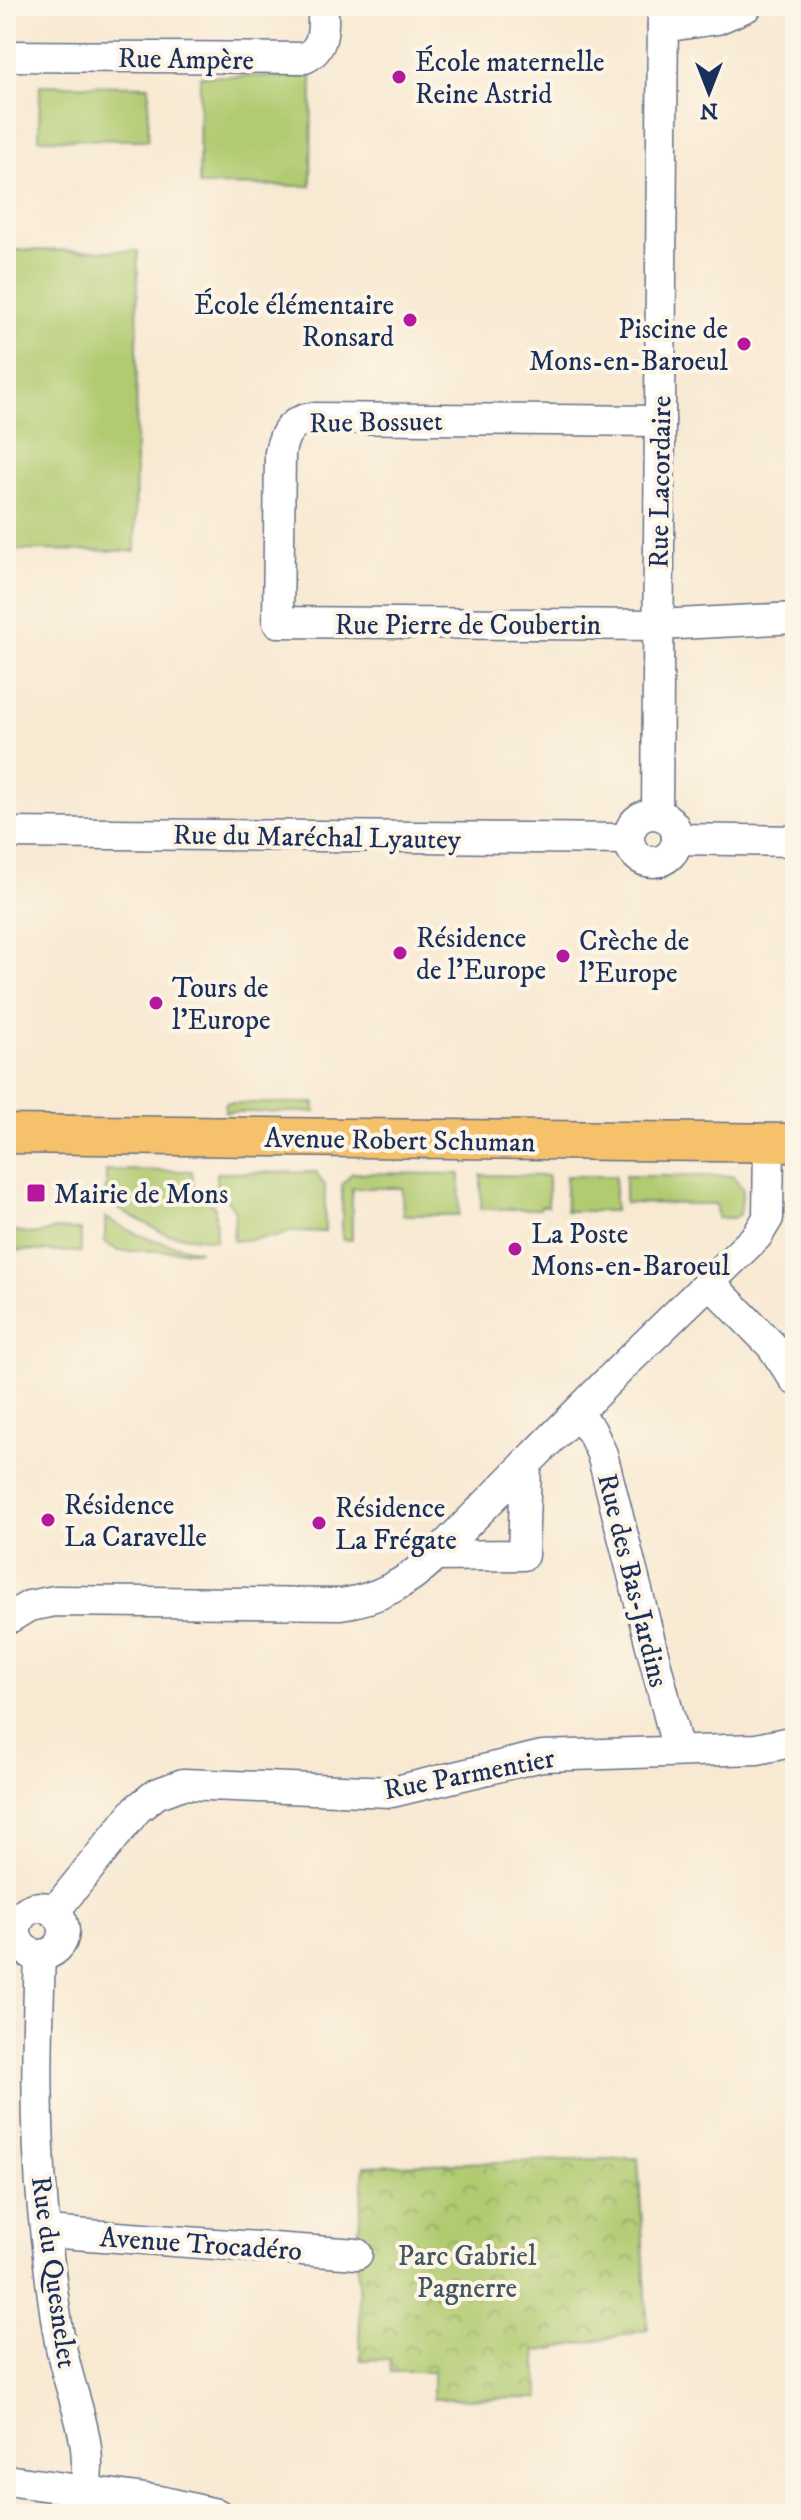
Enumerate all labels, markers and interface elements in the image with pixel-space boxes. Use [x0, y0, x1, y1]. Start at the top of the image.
street label: Rue Ampère [118, 41, 254, 78]
place label: École maternelle Reine Astrid [415, 45, 605, 112]
north arrow [669, 52, 749, 132]
marker: École maternelle Reine Astrid [390, 68, 408, 86]
text: N [700, 97, 718, 124]
place label: École élémentaire Ronsard [194, 288, 394, 355]
marker: École élémentaire Ronsard [401, 311, 419, 329]
place label: Piscine de Mons-en-Baroeul [529, 312, 729, 379]
marker: Piscine de Mons-en-Baroeul [735, 335, 753, 353]
street label: Rue Lacordaire [641, 395, 680, 569]
street label: Rue Bossuet [309, 404, 443, 441]
street label: Rue Pierre de Coubertin [335, 608, 602, 643]
street label: Rue du Maréchal Lyautey [173, 817, 462, 858]
place label: Résidence de l'Europe [416, 921, 546, 988]
place label: Crèche de l'Europe [579, 924, 689, 991]
marker: Résidence de l'Europe [391, 944, 409, 962]
marker: Crèche de l'Europe [554, 947, 572, 965]
place label: Tours de l'Europe [172, 971, 271, 1038]
marker: Tours de l'Europe [147, 994, 165, 1012]
street label: Avenue Robert Schuman [264, 1121, 536, 1160]
place label: Mairie de Mons [54, 1177, 228, 1212]
marker: Mairie de Mons [25, 1182, 47, 1204]
place label: La Poste Mons-en-Baroeul [531, 1217, 730, 1284]
marker: La Poste Mons-en-Baroeul [506, 1240, 524, 1258]
street label: Rue des Bas-Jardins [589, 1470, 676, 1691]
place label: Résidence La Caravelle [64, 1488, 207, 1555]
place label: Résidence La Frégate [335, 1491, 457, 1558]
marker: Résidence La Caravelle [39, 1511, 57, 1529]
marker: Résidence La Frégate [310, 1514, 328, 1532]
street label: Rue Parmentier [381, 1741, 558, 1808]
street label: Rue du Quesnelet [23, 2174, 84, 2370]
street label: Avenue Trocadéro [99, 2220, 303, 2269]
park label: Parc Gabriel Pagnerre [398, 2239, 537, 2306]

